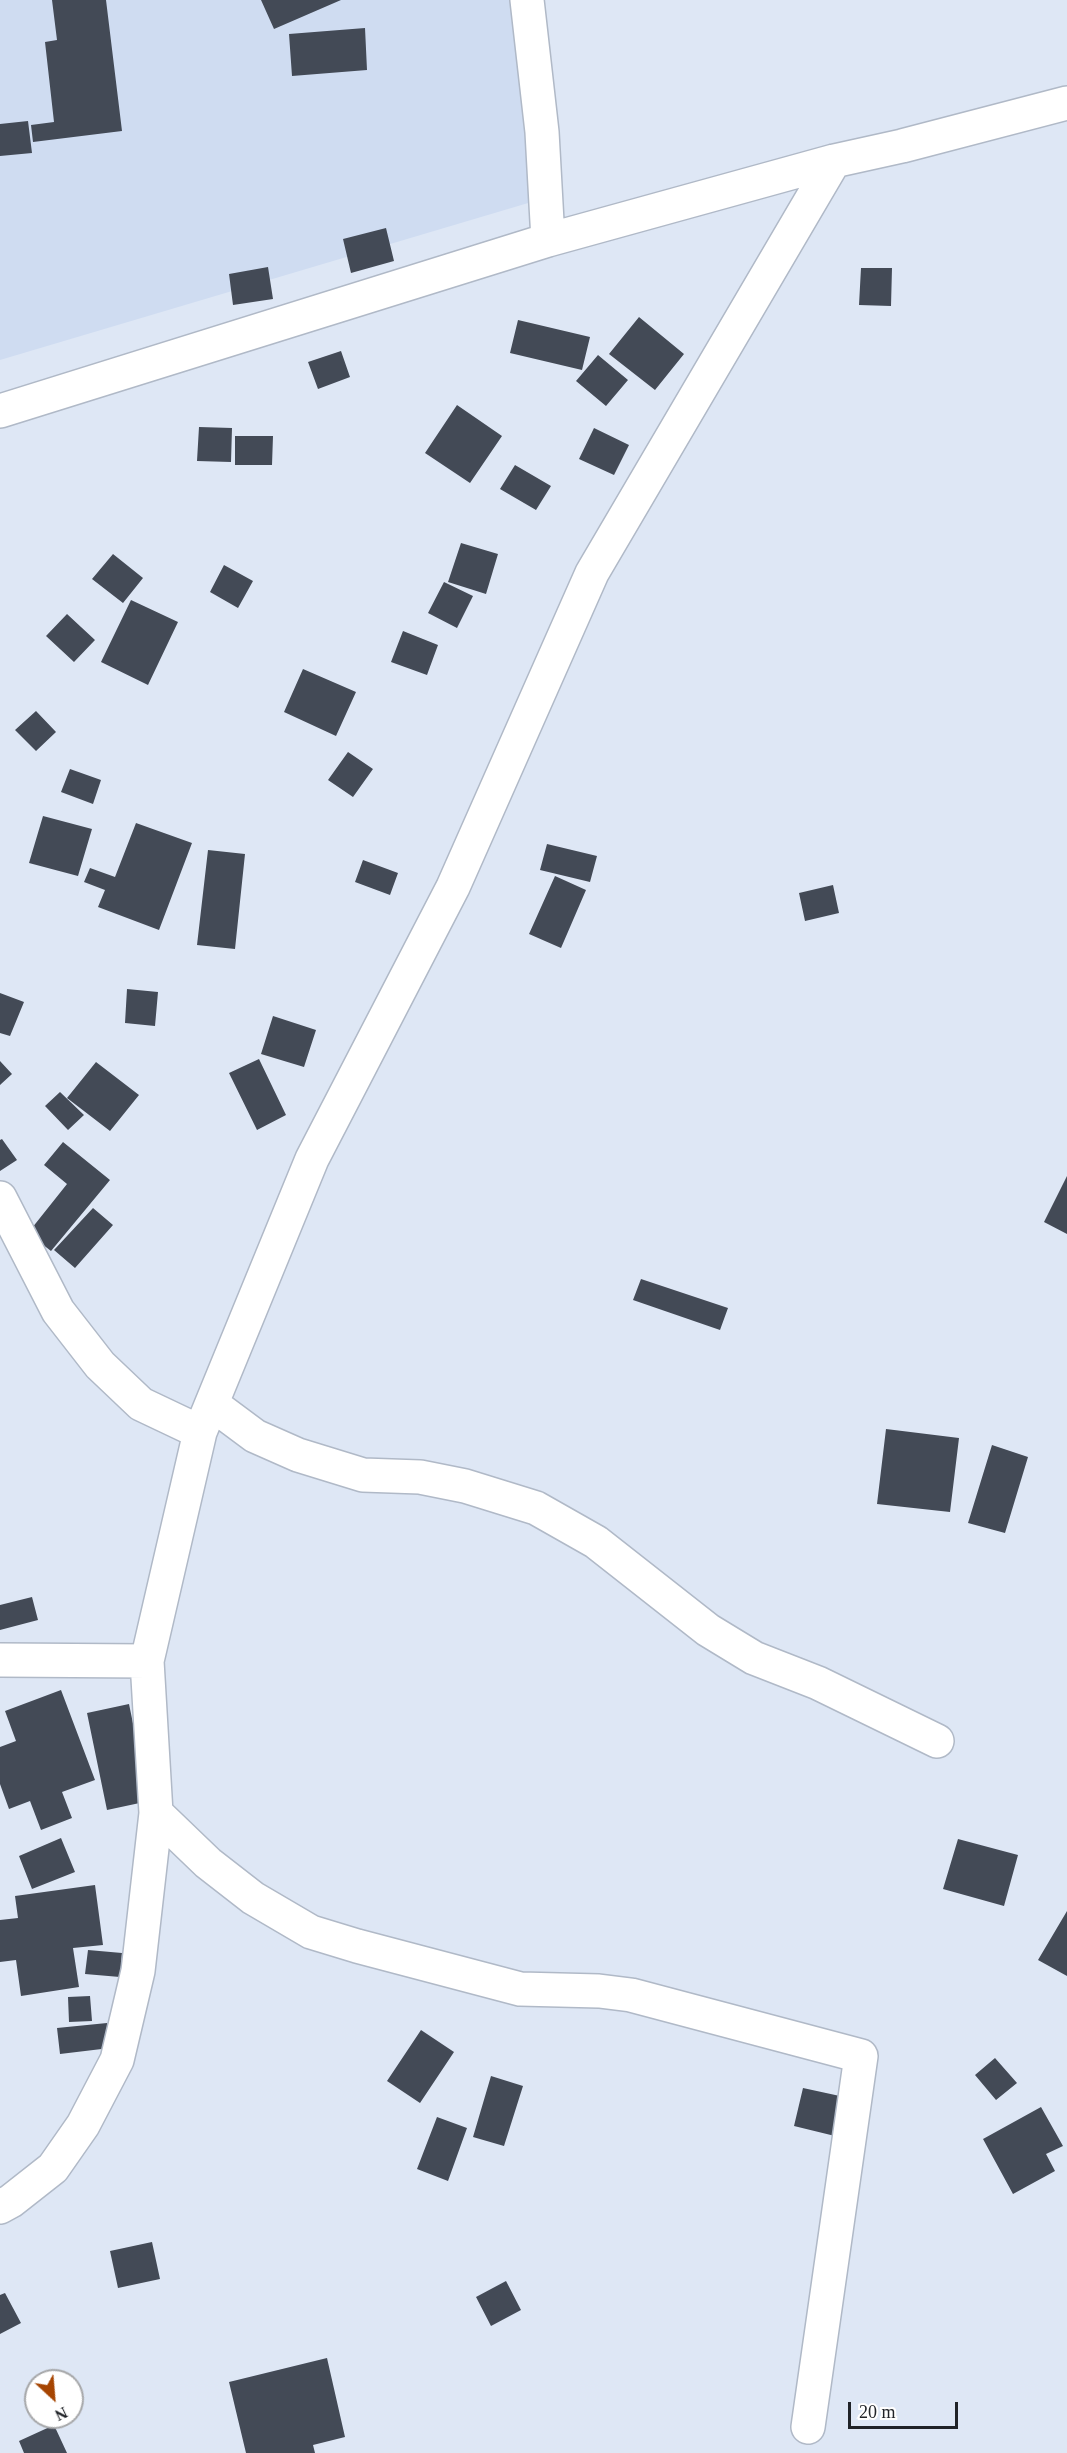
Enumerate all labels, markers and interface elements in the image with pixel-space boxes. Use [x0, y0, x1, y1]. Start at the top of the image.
north arrow [24, 2369, 84, 2429]
scale bar [851, 2390, 960, 2428]
text: 20 m [859, 2402, 896, 2422]
text: N [52, 2404, 70, 2424]

